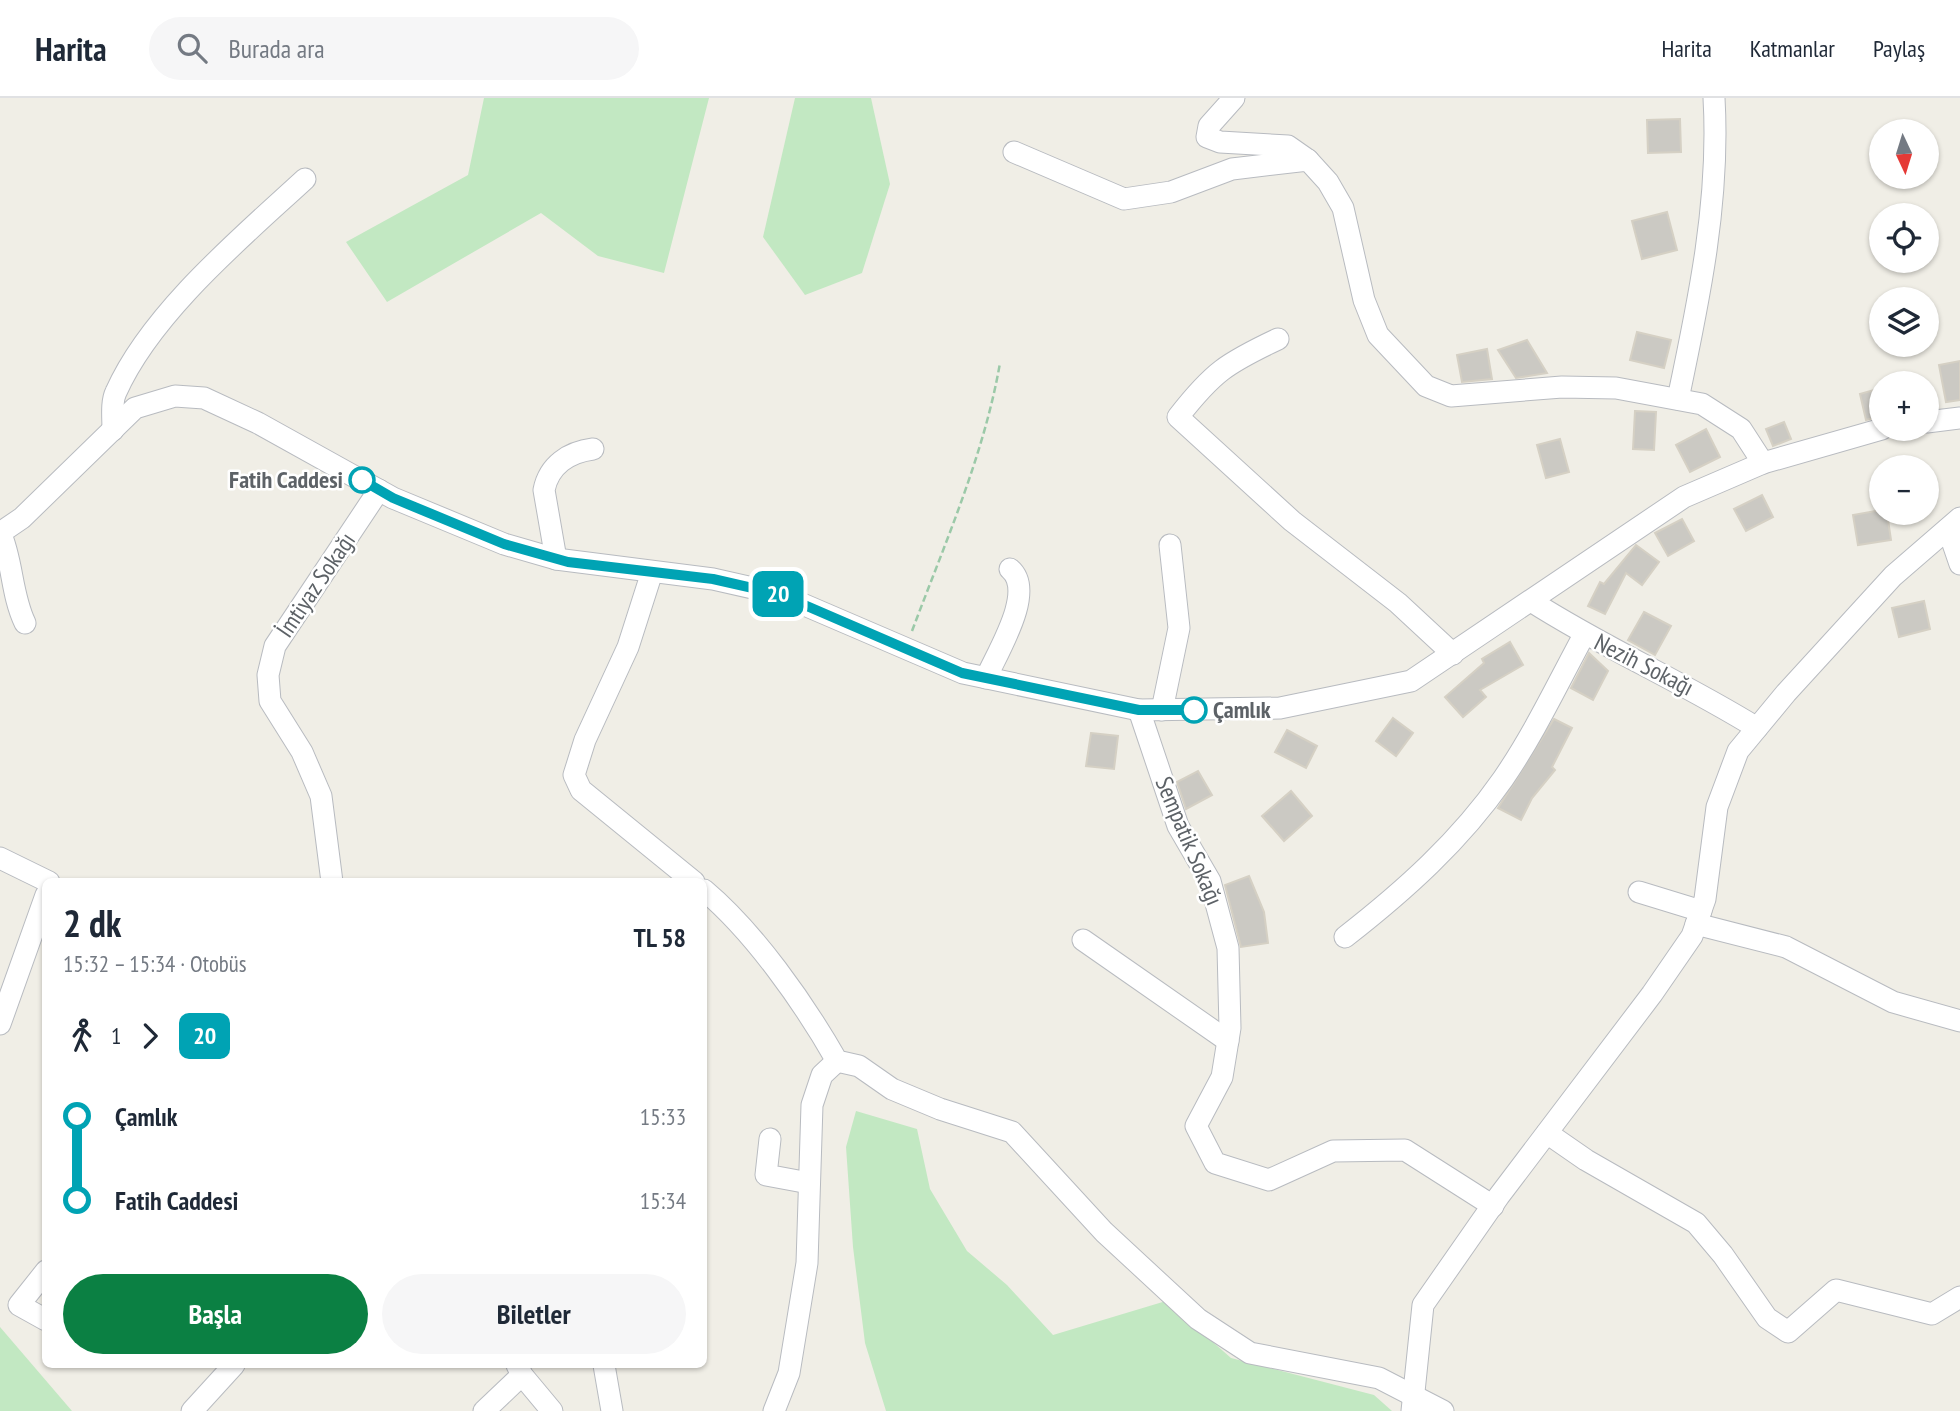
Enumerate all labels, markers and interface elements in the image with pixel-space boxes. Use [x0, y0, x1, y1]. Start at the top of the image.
search box [149, 17, 639, 80]
text: Harita [35, 27, 107, 70]
icon: search [173, 29, 211, 67]
text: Burada ara [229, 32, 325, 65]
text: Harita [1661, 33, 1712, 64]
text: Katmanlar [1750, 33, 1835, 64]
text: Paylaş [1873, 33, 1925, 64]
north arrow [1869, 119, 1939, 189]
map controls [1869, 119, 1939, 525]
button: locate [1869, 203, 1939, 273]
button: layers [1869, 287, 1939, 357]
button: + [1869, 371, 1939, 441]
button: − [1869, 455, 1939, 525]
place label: Fatih Caddesi [229, 464, 343, 495]
marker: Fatih Caddesi [349, 467, 375, 493]
street label: İmtiyaz Sokağı [269, 526, 362, 643]
line badge: 20 [746, 571, 810, 617]
text: 20 [767, 578, 789, 609]
street label: Nezih Sokağı [1589, 626, 1699, 703]
place label: Çamlık [1213, 694, 1271, 725]
marker: Çamlık [1181, 697, 1207, 723]
street label: Sempatik Sokağı [1149, 772, 1230, 910]
text: 2 dk [63, 898, 122, 947]
text: TL 58 [634, 921, 686, 954]
text: 15:32 – 15:34 · Otobüs [63, 949, 247, 978]
icon: walk [63, 1017, 101, 1055]
icon: forward [131, 1017, 169, 1055]
text: 20 [193, 1020, 216, 1051]
text: 1 [111, 1021, 121, 1050]
text: Çamlık [115, 1100, 178, 1133]
text: 15:33 [640, 1102, 686, 1131]
text: Fatih Caddesi [115, 1184, 238, 1217]
text: 15:34 [640, 1186, 686, 1215]
button: Başla [63, 1274, 368, 1354]
button: Biletler [382, 1274, 686, 1354]

